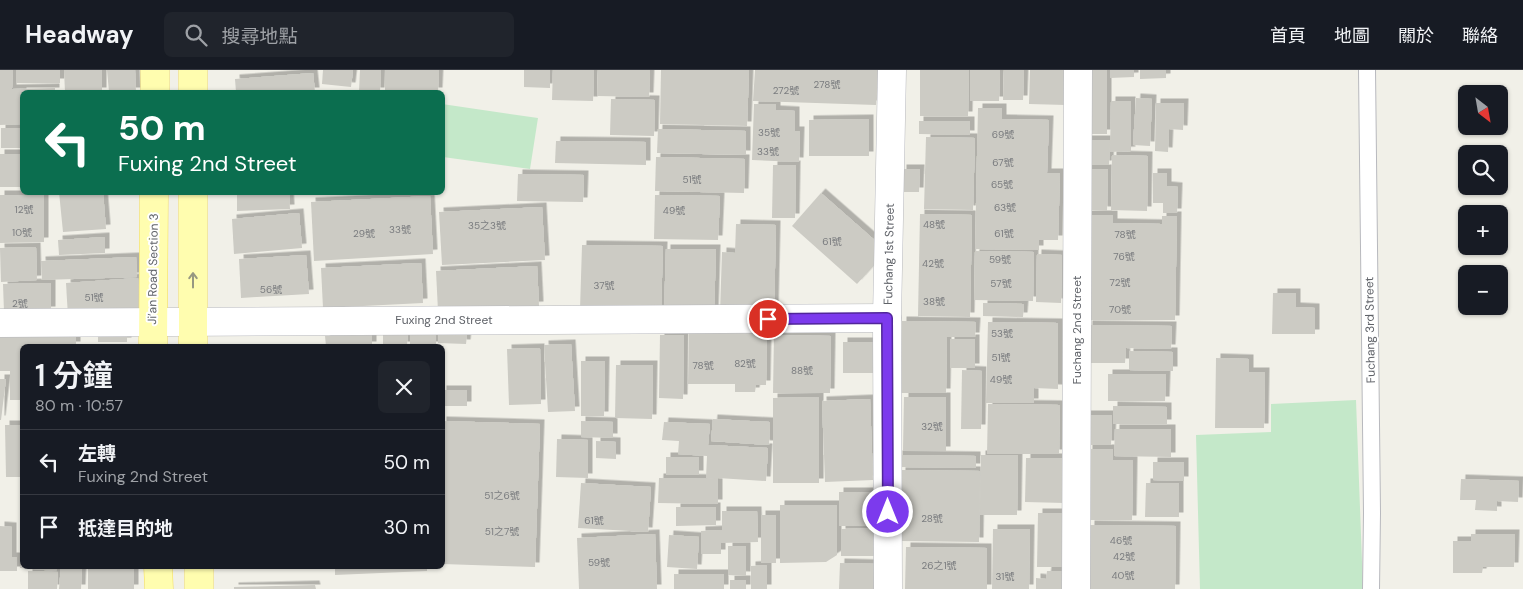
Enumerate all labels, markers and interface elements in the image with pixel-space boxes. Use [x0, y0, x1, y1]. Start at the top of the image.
search box [164, 12, 514, 57]
text: Headway [25, 19, 134, 50]
icon: search [182, 21, 210, 49]
text: 搜尋地點 [222, 24, 298, 49]
text: 首頁 [1270, 24, 1306, 48]
text: 地圖 [1334, 24, 1370, 48]
text: 關於 [1398, 24, 1434, 48]
text: 聯絡 [1462, 24, 1498, 48]
house number: 278號 [814, 78, 840, 91]
house number: 272號 [773, 84, 799, 97]
north arrow [1458, 85, 1508, 135]
map controls [1458, 85, 1508, 315]
text: 50 m [118, 105, 206, 151]
icon: left [35, 110, 100, 175]
house number: 35號 [758, 126, 780, 139]
house number: 69號 [992, 128, 1014, 141]
house number: 33號 [757, 145, 779, 158]
button: search [1458, 145, 1508, 195]
text: Fuxing 2nd Street [118, 149, 297, 178]
house number: 67號 [992, 156, 1014, 169]
house number: 51號 [682, 173, 702, 186]
house number: 65號 [991, 178, 1013, 191]
house number: 63號 [994, 201, 1016, 214]
house number: 12號 [15, 203, 33, 216]
street label: Fuchang 1st Street [880, 203, 898, 305]
house number: 49號 [663, 204, 685, 217]
button: + [1458, 205, 1508, 255]
street label: Ji’an Road Section 3 [144, 213, 162, 325]
house number: 48號 [923, 218, 945, 231]
house number: 35之3號 [468, 219, 506, 232]
house number: 33號 [389, 223, 411, 236]
house number: 10號 [12, 226, 32, 239]
house number: 29號 [353, 227, 375, 240]
house number: 61號 [994, 227, 1014, 240]
house number: 78號 [1114, 228, 1136, 241]
house number: 61號 [822, 235, 842, 248]
house number: 76號 [1113, 250, 1135, 263]
house number: 59號 [989, 253, 1011, 266]
house number: 42號 [922, 257, 944, 270]
button: − [1458, 265, 1508, 315]
one-way arrow [188, 272, 198, 288]
street label: Fuchang 2nd Street [1069, 275, 1085, 384]
house number: 72號 [1110, 276, 1130, 289]
street label: Fuchang 3rd Street [1361, 276, 1379, 383]
house number: 57號 [990, 277, 1012, 290]
house number: 37號 [593, 279, 615, 292]
house number: 56號 [260, 283, 282, 296]
house number: 51號 [84, 291, 104, 304]
house number: 38號 [923, 295, 945, 308]
house number: 2號 [12, 297, 28, 310]
pin [747, 298, 789, 340]
house number: 70號 [1109, 303, 1131, 316]
icon: arrive [754, 305, 782, 333]
street label: Fuxing 2nd Street [395, 312, 493, 328]
house number: 53號 [991, 327, 1013, 340]
house number: 51號 [991, 351, 1011, 364]
text: 1 分鐘 [35, 356, 113, 395]
house number: 82號 [734, 357, 756, 370]
house number: 78號 [692, 359, 714, 372]
button: close [378, 361, 430, 413]
house number: 88號 [791, 364, 813, 377]
house number: 49號 [990, 373, 1012, 386]
text: 80 m · 10:57 [35, 395, 123, 416]
house number: 32號 [921, 420, 943, 433]
text: 左轉 [78, 441, 116, 466]
icon: left [35, 448, 63, 476]
text: 50 m [383, 450, 430, 475]
text: Fuxing 2nd Street [78, 466, 208, 487]
position arrow [861, 485, 913, 537]
house number: 51之6號 [484, 489, 520, 502]
house number: 28號 [921, 512, 943, 525]
icon: arrive [35, 513, 63, 541]
house number: 61號 [584, 514, 604, 527]
text: 30 m [384, 515, 430, 540]
text: 抵達目的地 [78, 516, 173, 541]
house number: 51之7號 [485, 525, 519, 538]
house number: 46號 [1110, 534, 1132, 547]
house number: 42號 [1113, 550, 1135, 563]
house number: 59號 [588, 556, 610, 569]
house number: 26之1號 [921, 559, 957, 572]
house number: 40號 [1112, 569, 1134, 582]
house number: 31號 [996, 570, 1014, 583]

